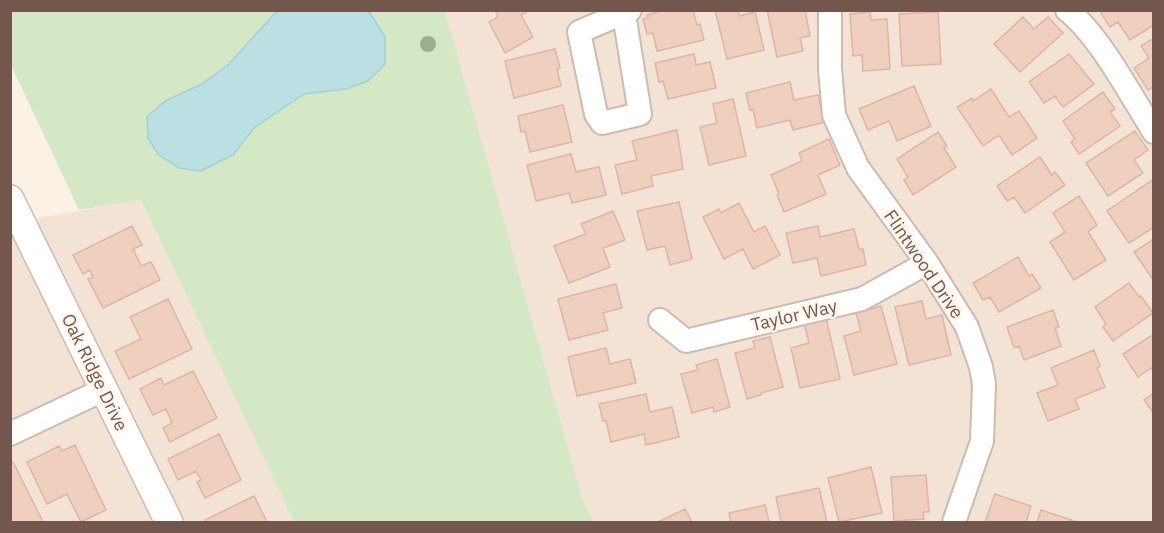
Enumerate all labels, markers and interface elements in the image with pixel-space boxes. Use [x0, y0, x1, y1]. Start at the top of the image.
street label: Flintwood Drive [879, 205, 969, 323]
street label: Taylor Way [749, 294, 839, 336]
street label: Oak Ridge Drive [57, 309, 133, 435]

